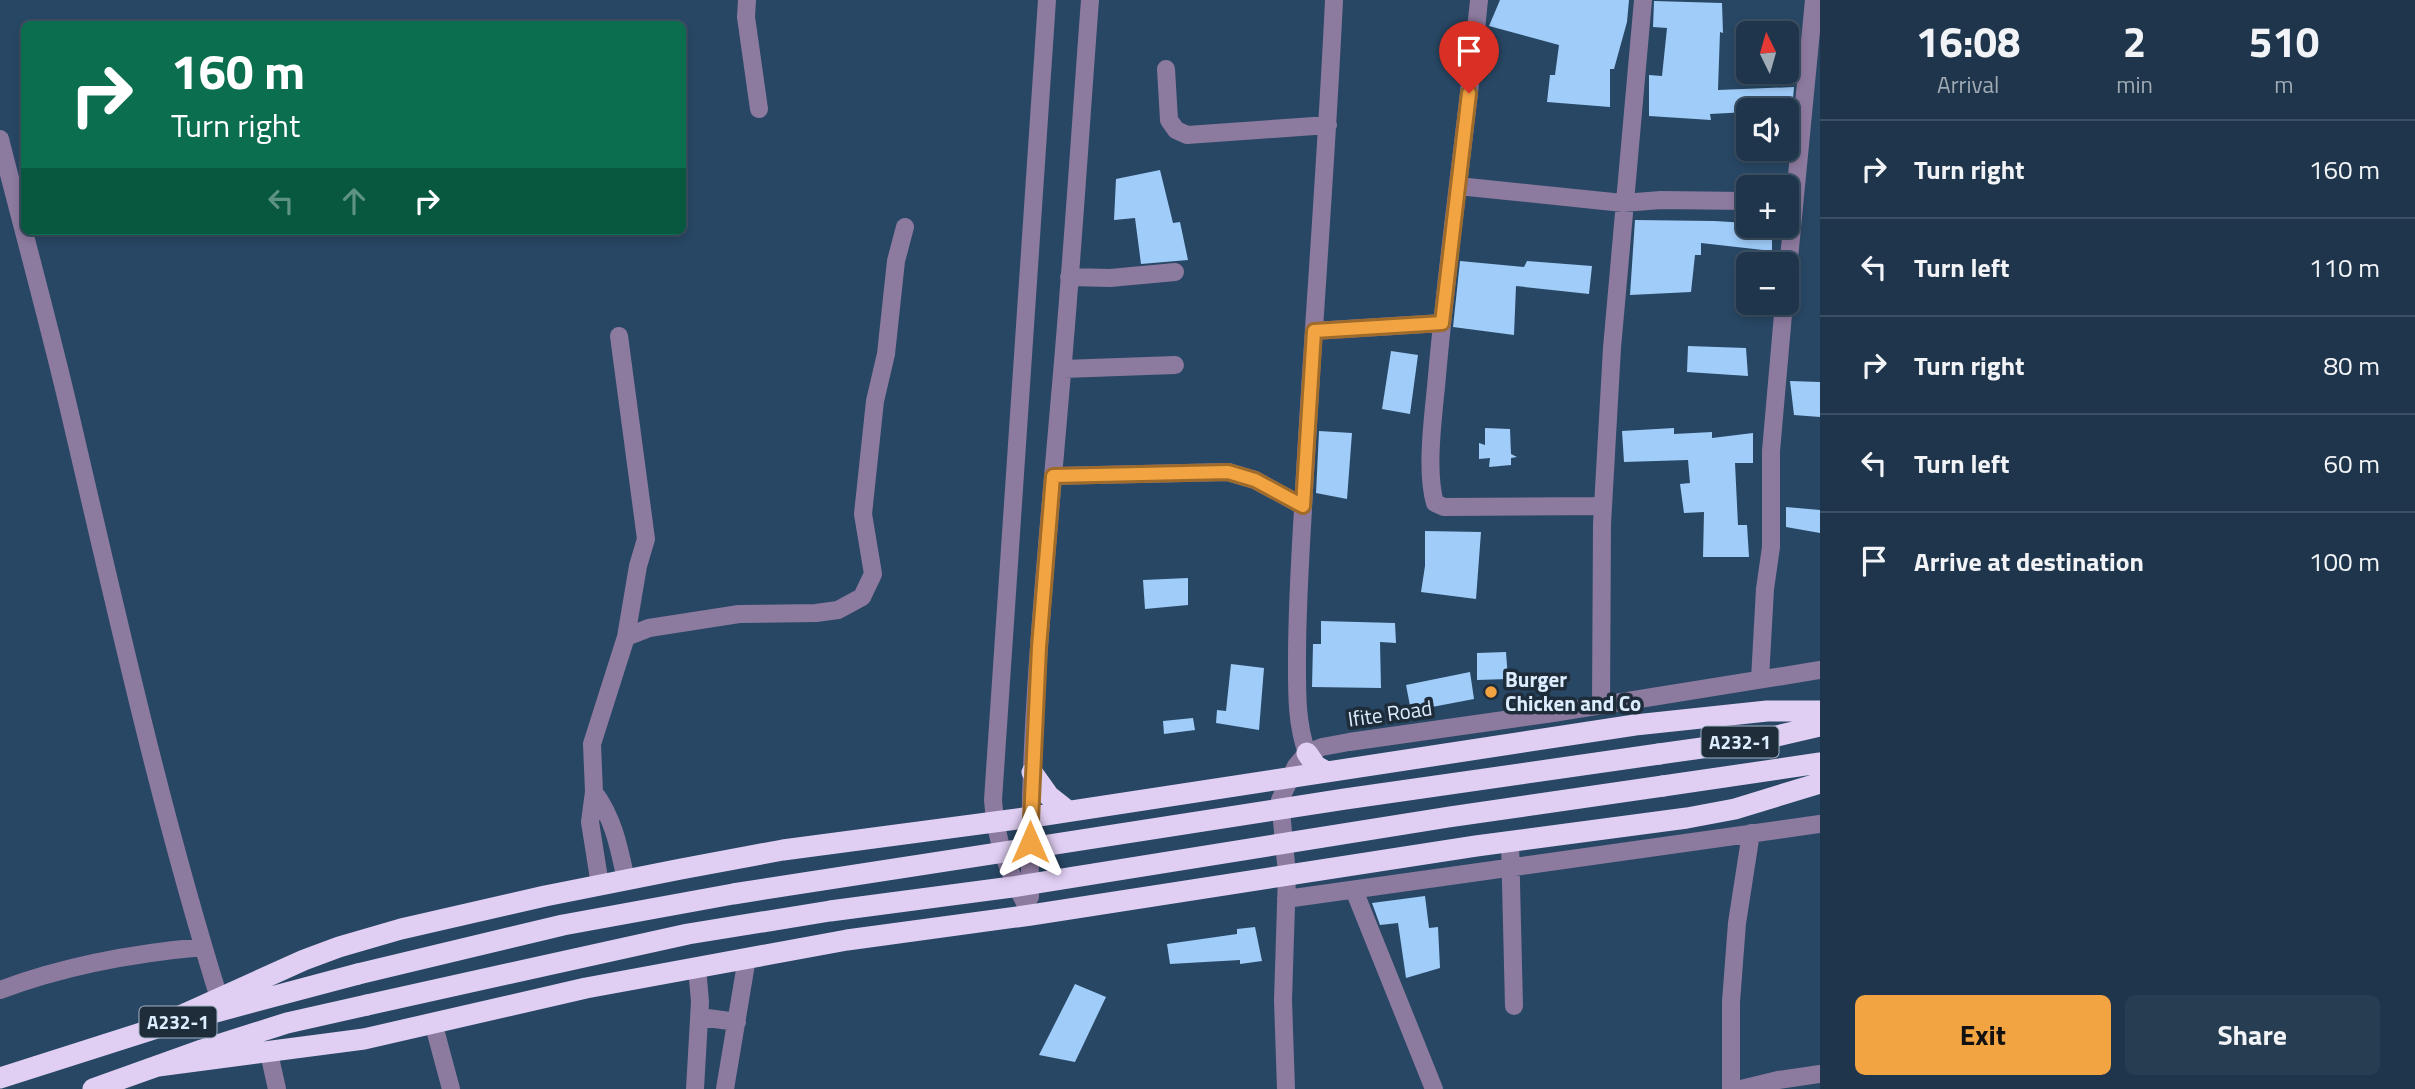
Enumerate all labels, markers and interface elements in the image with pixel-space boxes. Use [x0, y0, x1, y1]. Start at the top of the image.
text: 16:08 [1916, 9, 2021, 73]
text: 2 [2123, 9, 2146, 73]
text: 510 [2249, 9, 2319, 73]
pin [1439, 21, 1499, 93]
north arrow [1736, 21, 1799, 84]
map controls [1736, 21, 1799, 315]
icon: arrive [1450, 32, 1488, 70]
text: 160 m [171, 33, 305, 108]
icon: right [56, 49, 147, 140]
text: Arrival [1937, 67, 1999, 102]
text: min [2116, 67, 2153, 102]
text: m [2274, 67, 2294, 102]
button: sound [1736, 98, 1799, 161]
text: Turn right [171, 101, 300, 149]
icon: right [1855, 150, 1893, 188]
text: Turn right [1914, 150, 2025, 189]
text: 160 m [2309, 150, 2380, 189]
button: + [1736, 175, 1799, 238]
icon: left [262, 182, 300, 220]
icon: ahead [335, 182, 373, 220]
icon: right [408, 182, 446, 220]
icon: left [1855, 248, 1893, 286]
text: Turn left [1914, 248, 2009, 287]
text: 110 m [2309, 248, 2380, 287]
button: − [1736, 252, 1799, 315]
icon: right [1855, 346, 1893, 384]
text: Turn right [1914, 346, 2025, 385]
text: 80 m [2323, 346, 2380, 385]
icon: left [1855, 444, 1893, 482]
text: Turn left [1914, 444, 2009, 483]
text: 60 m [2323, 444, 2380, 483]
icon: arrive [1855, 542, 1893, 580]
text: Arrive at destination [1914, 542, 2144, 581]
text: 100 m [2309, 542, 2380, 581]
place label: Burger Chicken and Co [1505, 663, 1641, 719]
marker: Burger Chicken and Co [1483, 684, 1499, 700]
street label: Ifite Road [1346, 691, 1434, 735]
road number: A232-1 [1702, 726, 1778, 758]
position arrow [993, 805, 1067, 879]
button: Exit [1855, 995, 2111, 1075]
button: Share [2125, 995, 2380, 1075]
road number: A232-1 [140, 1006, 216, 1038]

